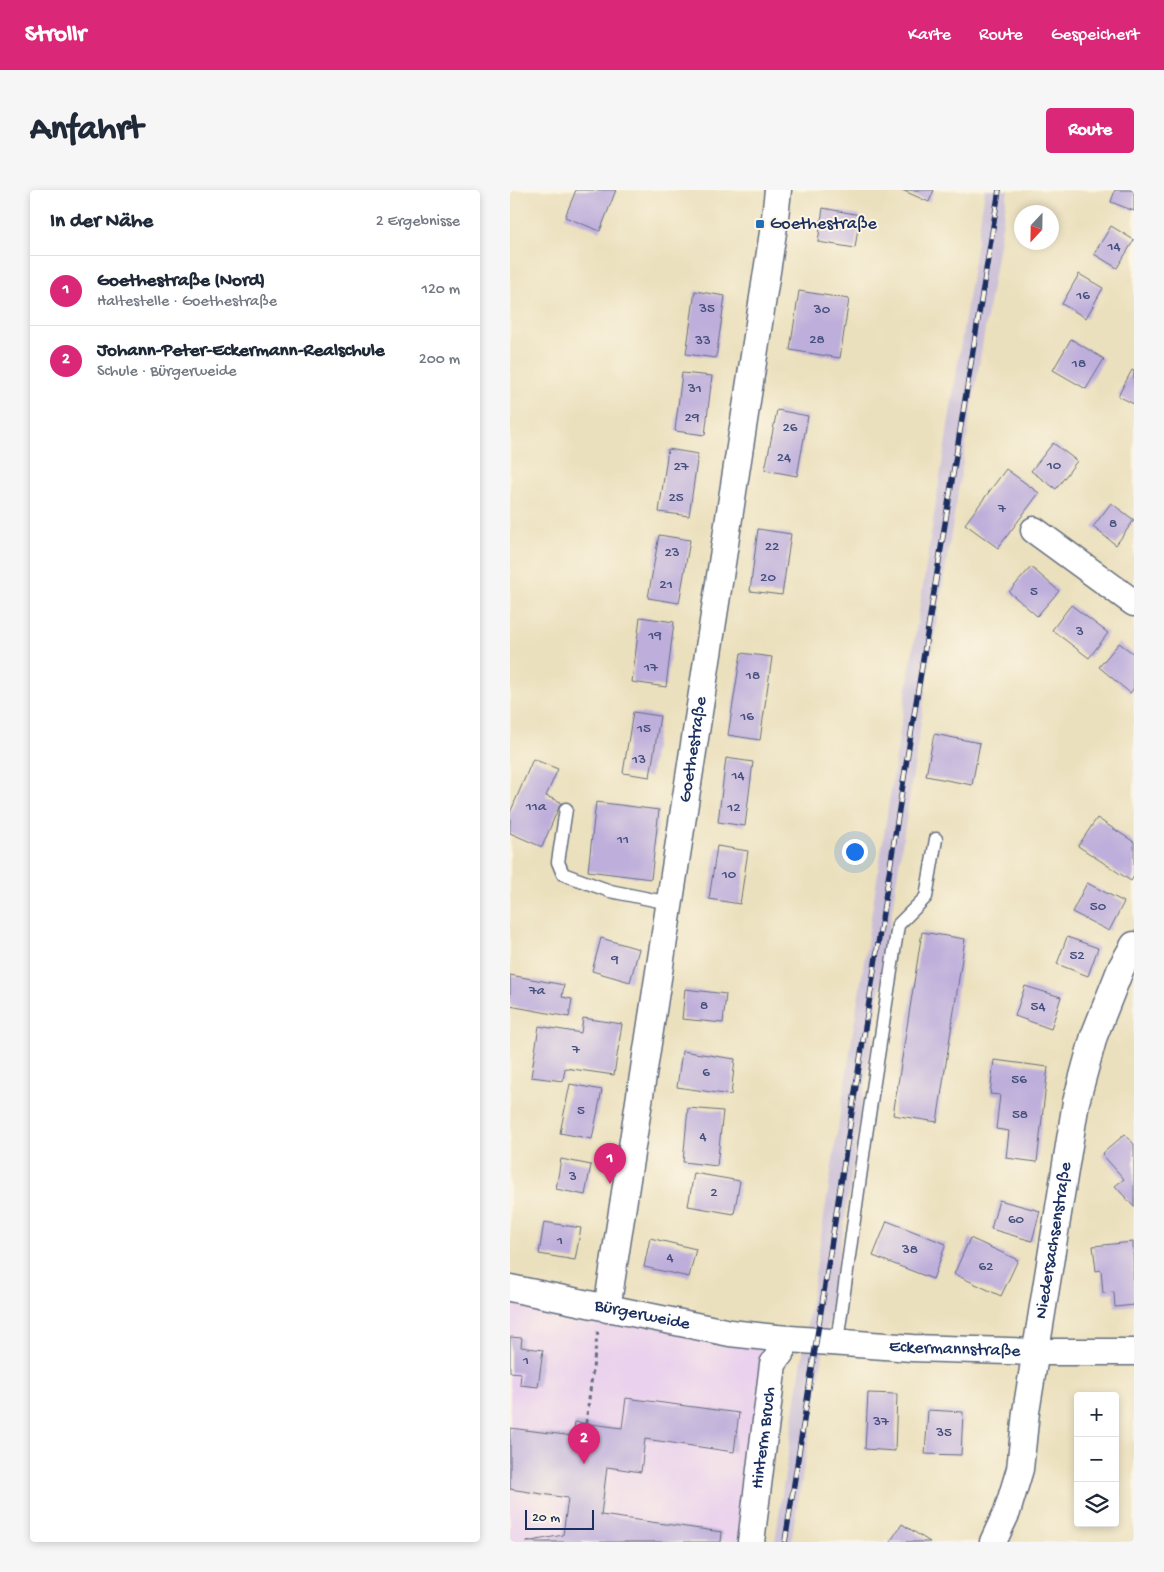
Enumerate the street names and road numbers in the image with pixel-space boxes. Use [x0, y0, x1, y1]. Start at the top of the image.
street label: Goethestraße [675, 694, 712, 804]
street label: Niedersachsenstraße [1031, 1160, 1077, 1321]
street label: Bürgerweide [592, 1295, 693, 1335]
street label: Eckermannstraße [888, 1336, 1022, 1362]
street label: Hinterm Bruch [747, 1385, 781, 1490]

